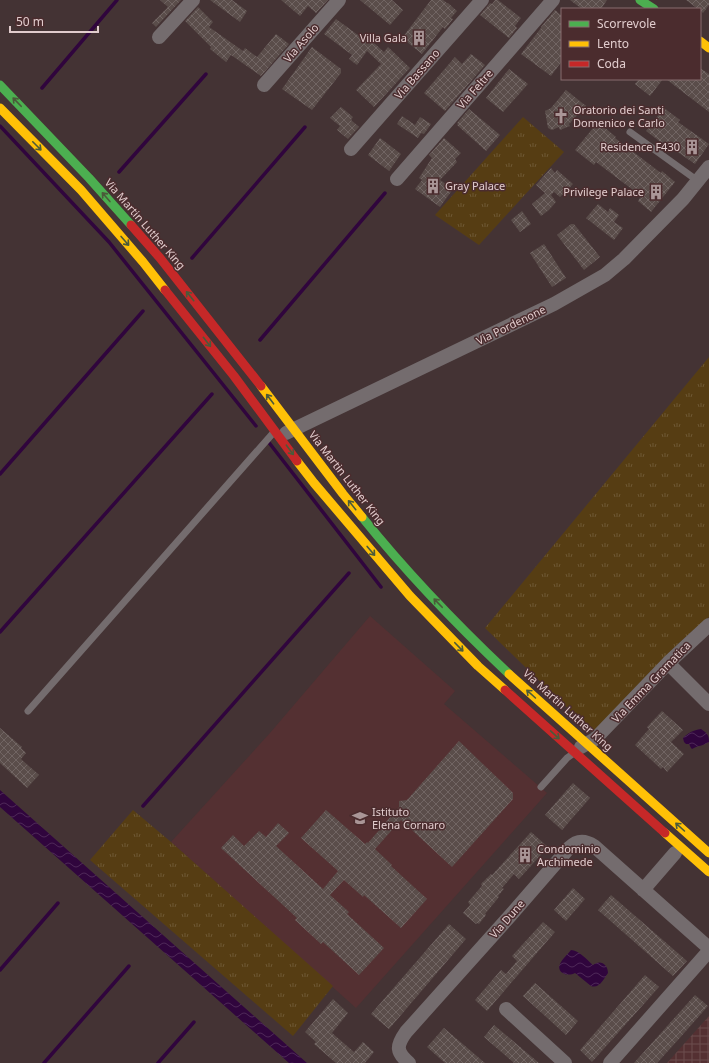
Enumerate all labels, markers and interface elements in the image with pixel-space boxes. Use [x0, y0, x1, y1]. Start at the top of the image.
scale bar [10, 8, 98, 34]
legend [561, 8, 701, 80]
text: 50 m [16, 13, 44, 30]
text: Scorrevole [597, 15, 656, 32]
street label: Via Asolo [280, 20, 322, 65]
building icon: Villa Gala [410, 29, 428, 47]
place label: Villa Gala [360, 30, 407, 45]
text: Lento [597, 35, 629, 52]
street label: Via Bassano [391, 45, 443, 102]
text: Coda [597, 55, 626, 72]
street label: Via Feltre [453, 66, 496, 112]
one-way arrow [12, 97, 22, 107]
place label: Oratorio dei Santi Domenico e Carlo [573, 102, 665, 130]
church icon: Oratorio dei Santi Domenico e Carlo [552, 107, 570, 125]
building icon: Residence F430 [683, 138, 701, 156]
place label: Residence F430 [600, 139, 680, 154]
one-way arrow [32, 141, 42, 151]
street label: Via Martin Luther King [102, 175, 189, 272]
building icon: Gray Palace [424, 177, 442, 195]
place label: Gray Palace [445, 178, 505, 193]
building icon: Privilege Palace [647, 183, 665, 201]
place label: Privilege Palace [563, 184, 644, 199]
one-way arrow [101, 192, 110, 202]
one-way arrow [120, 236, 129, 246]
one-way arrow [185, 291, 194, 301]
street label: Via Pordenone [474, 301, 548, 348]
one-way arrow [203, 336, 212, 347]
one-way arrow [266, 393, 274, 404]
street label: Via Martin Luther King [306, 427, 389, 528]
one-way arrow [286, 444, 294, 455]
one-way arrow [348, 500, 357, 511]
one-way arrow [367, 546, 376, 556]
one-way arrow [433, 598, 442, 608]
street label: Via Emma Gramatica [608, 638, 693, 725]
one-way arrow [455, 642, 464, 652]
street label: Via Martin Luther King [520, 665, 616, 754]
one-way arrow [526, 690, 536, 699]
one-way arrow [550, 730, 560, 740]
place label: Istituto Elena Cornaro [372, 804, 445, 832]
school or university icon: Istituto Elena Cornaro [351, 809, 369, 827]
one-way arrow [675, 822, 685, 832]
place label: Condominio Archimede [537, 841, 601, 869]
building icon: Condominio Archimede [516, 846, 534, 864]
street label: Via Dune [486, 896, 527, 941]

